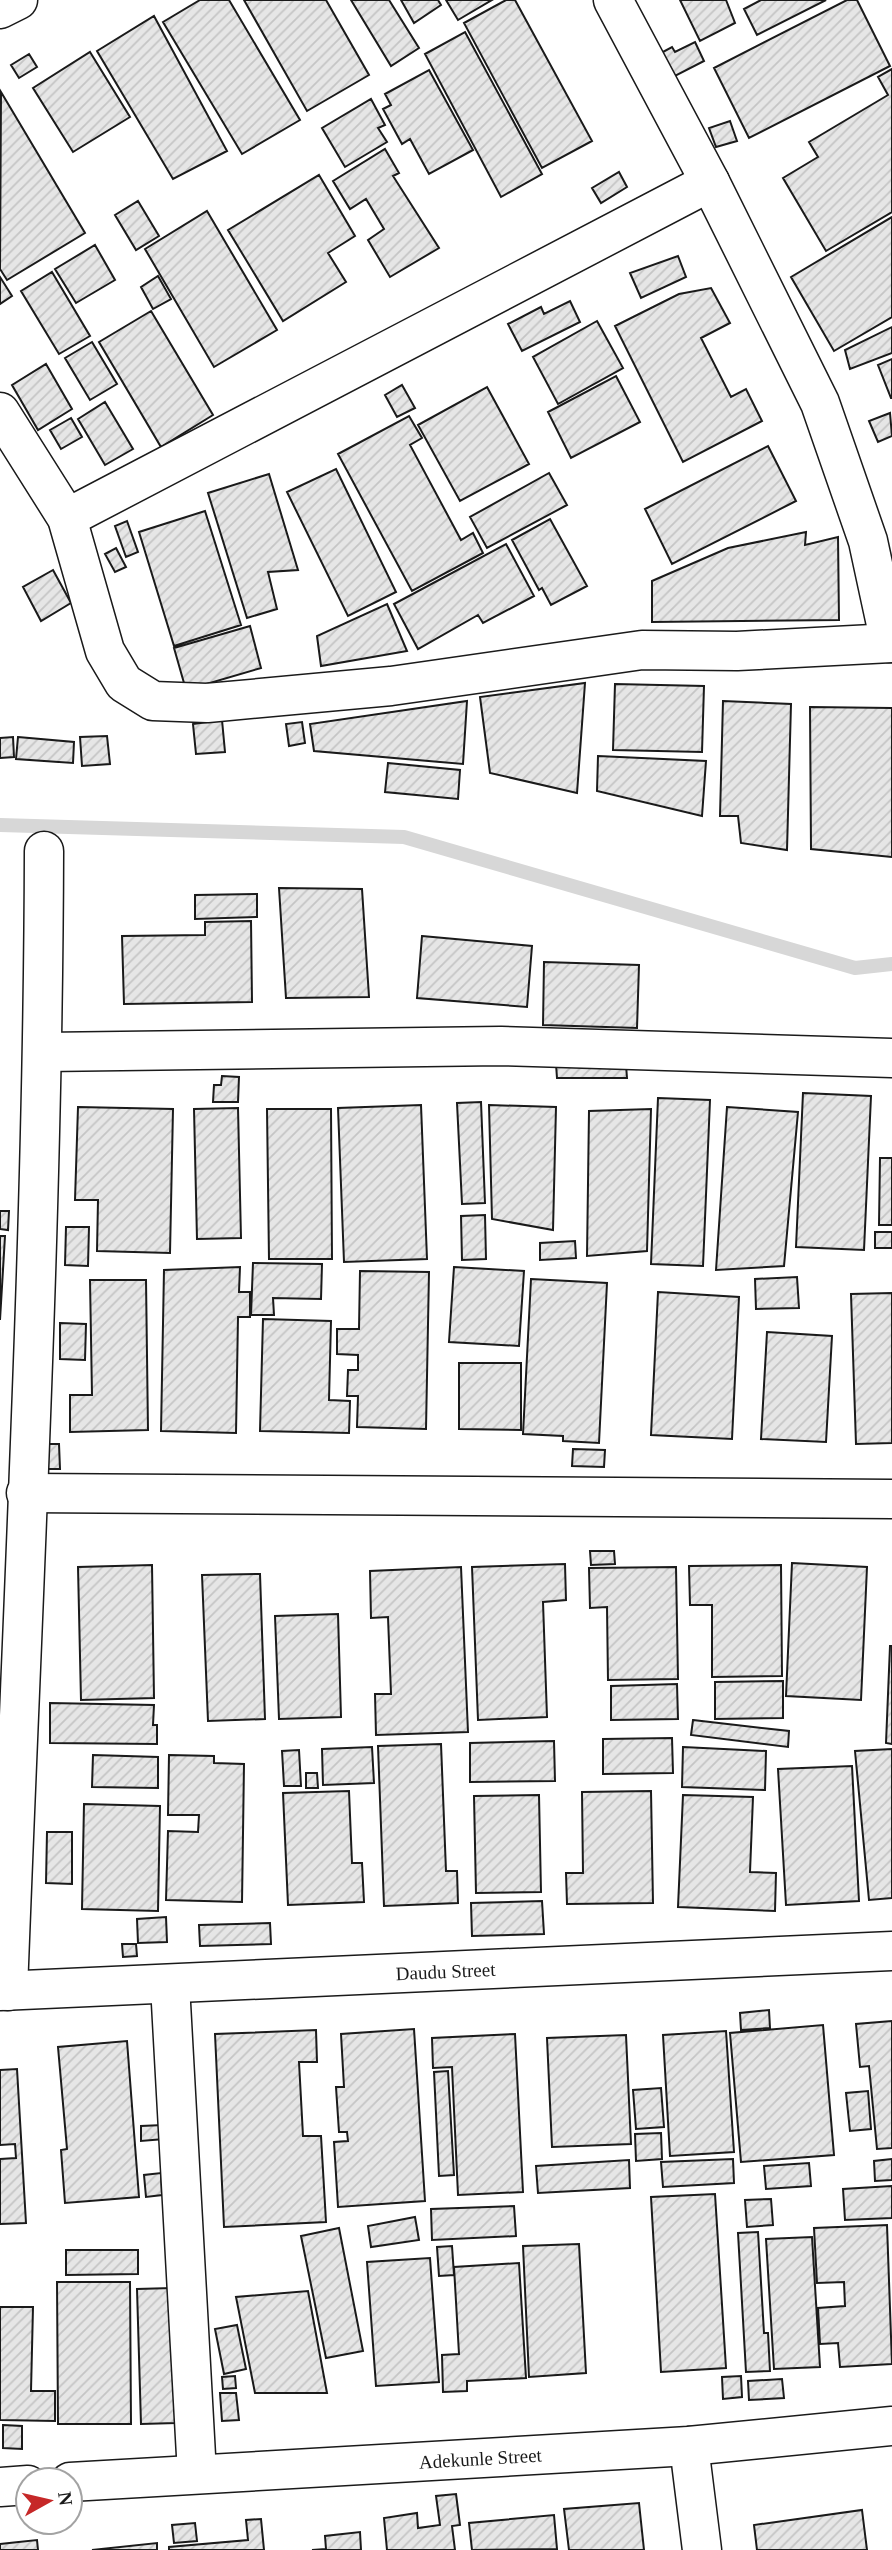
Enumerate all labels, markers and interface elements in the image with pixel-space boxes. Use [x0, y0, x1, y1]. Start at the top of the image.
street label: Daudu Street [395, 1958, 497, 1984]
street label: Adekunle Street [418, 2444, 543, 2472]
north arrow [14, 2466, 84, 2536]
text: N [54, 2490, 77, 2507]

